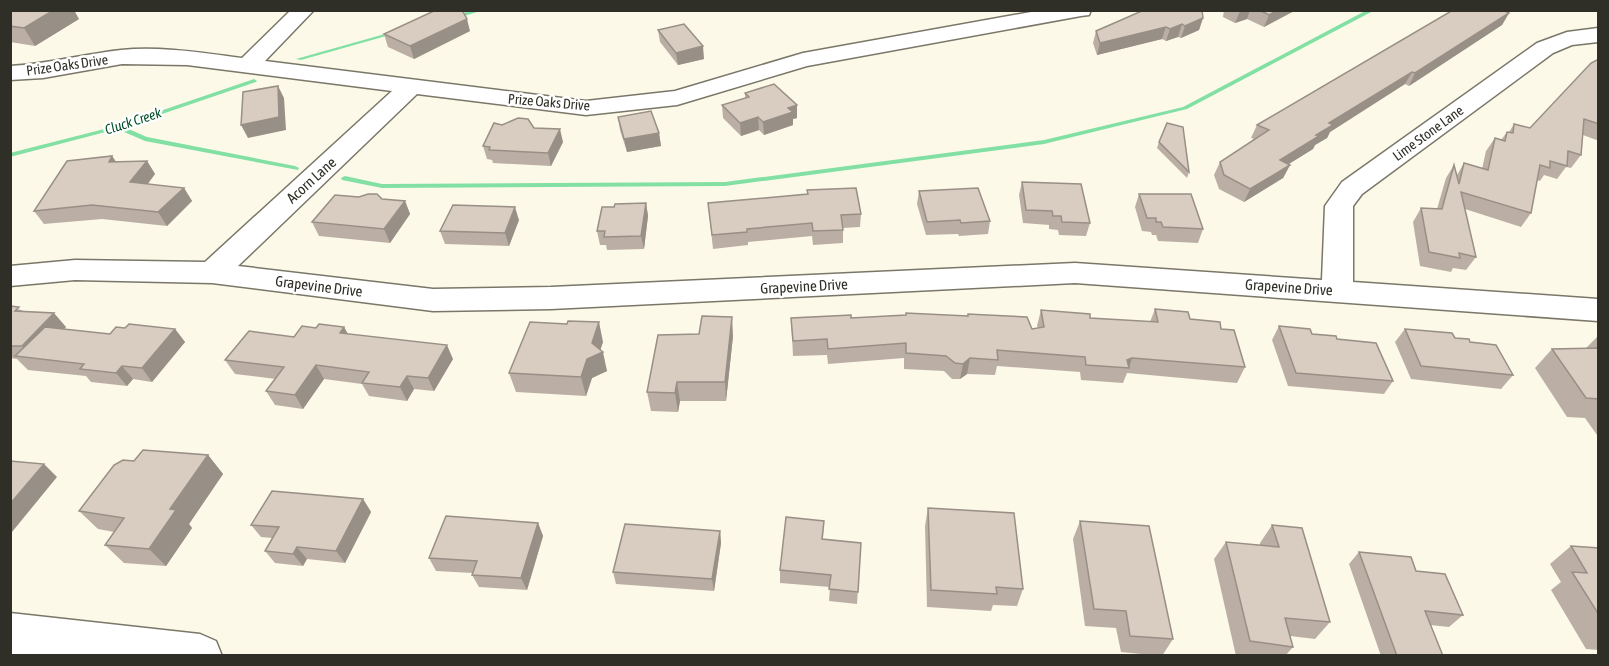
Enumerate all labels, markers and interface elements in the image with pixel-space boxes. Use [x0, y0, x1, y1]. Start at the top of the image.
street label: Prize Oaks Drive [25, 51, 109, 79]
street label: Prize Oaks Drive [507, 90, 591, 114]
street label: Lime Stone Lane [1390, 102, 1466, 164]
water label: Cluck Creek [103, 104, 164, 138]
street label: Acorn Lane [283, 153, 339, 207]
street label: Grapevine Drive [274, 272, 364, 300]
street label: Grapevine Drive [760, 275, 848, 297]
street label: Grapevine Drive [1245, 275, 1334, 299]

